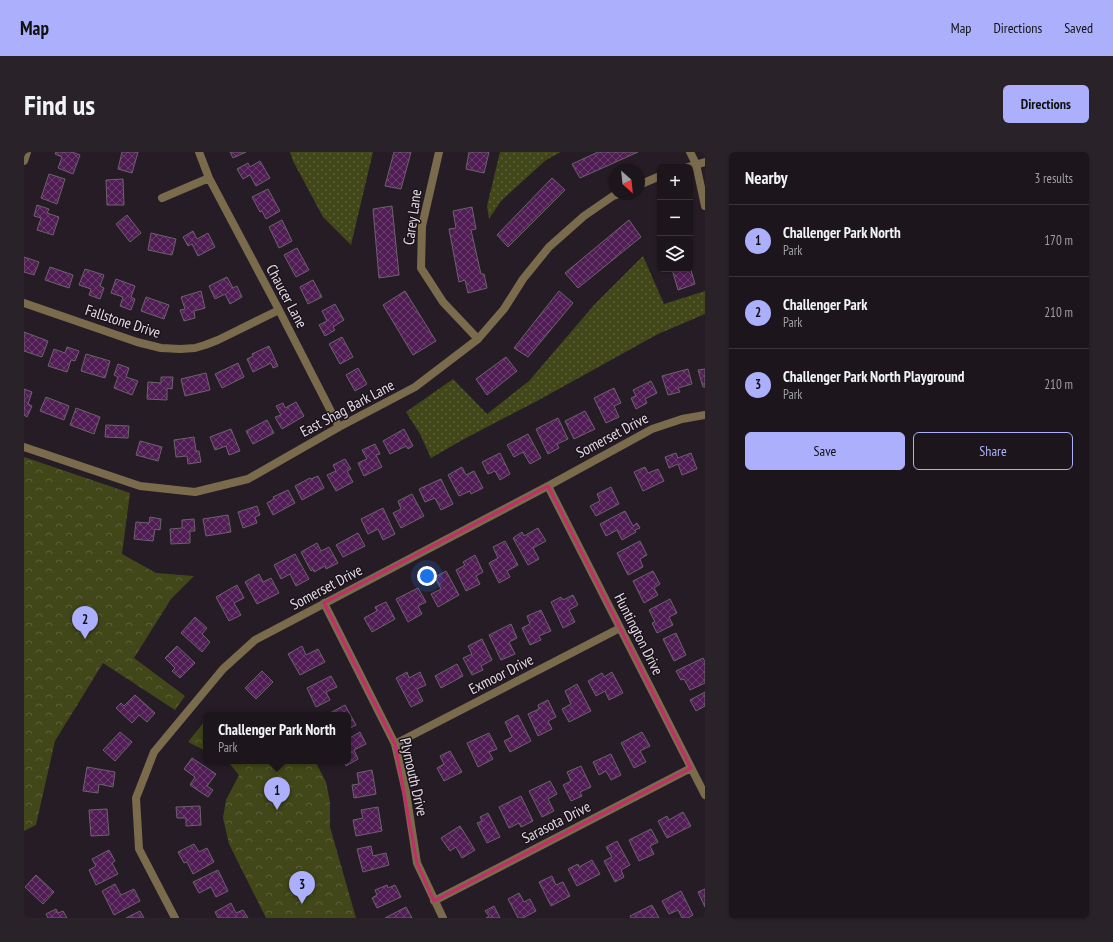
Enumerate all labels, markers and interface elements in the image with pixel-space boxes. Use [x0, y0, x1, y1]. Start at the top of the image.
text: Map [20, 16, 49, 40]
text: Map [951, 19, 971, 37]
text: Directions [993, 19, 1042, 37]
text: Saved [1064, 19, 1093, 37]
button: Directions [1003, 85, 1089, 123]
text: Find us [24, 86, 95, 123]
north arrow [609, 164, 645, 200]
map controls [657, 164, 693, 272]
button: + [657, 164, 693, 200]
text: Nearby [745, 167, 788, 189]
text: 3 results [1034, 170, 1073, 187]
street label: Carey Lane [399, 188, 425, 246]
button: − [657, 200, 693, 236]
text: Challenger Park North [783, 223, 901, 242]
text: 1 [755, 232, 761, 249]
text: 170 m [1044, 232, 1073, 249]
button: layers [657, 236, 693, 272]
text: Park [783, 242, 802, 259]
street label: Chaucer Lane [262, 261, 312, 331]
text: Challenger Park [783, 295, 867, 314]
street label: Fallstone Drive [83, 300, 163, 342]
text: 2 [755, 304, 761, 321]
text: 210 m [1044, 304, 1073, 321]
text: Park [783, 314, 802, 331]
text: Challenger Park North Playground [783, 367, 965, 386]
street label: East Shag Bark Lane [297, 375, 397, 441]
text: 3 [755, 376, 761, 393]
text: 210 m [1044, 376, 1073, 393]
text: Park [783, 386, 802, 403]
street label: Somerset Drive [573, 408, 651, 462]
button: Save [745, 432, 905, 470]
button: Share [913, 432, 1073, 470]
street label: Somerset Drive [287, 560, 365, 614]
your location [417, 566, 437, 586]
street label: Huntington Drive [610, 590, 668, 678]
pin: 2 [72, 606, 98, 639]
street label: Exmoor Drive [466, 650, 536, 698]
popup [203, 712, 351, 764]
text: Challenger Park North [218, 720, 336, 739]
street label: Plymouth Drive [396, 736, 432, 818]
text: Park [218, 739, 237, 756]
pin: 1 [264, 777, 290, 810]
street label: Sarasota Drive [518, 797, 594, 847]
pin: 3 [289, 871, 315, 904]

